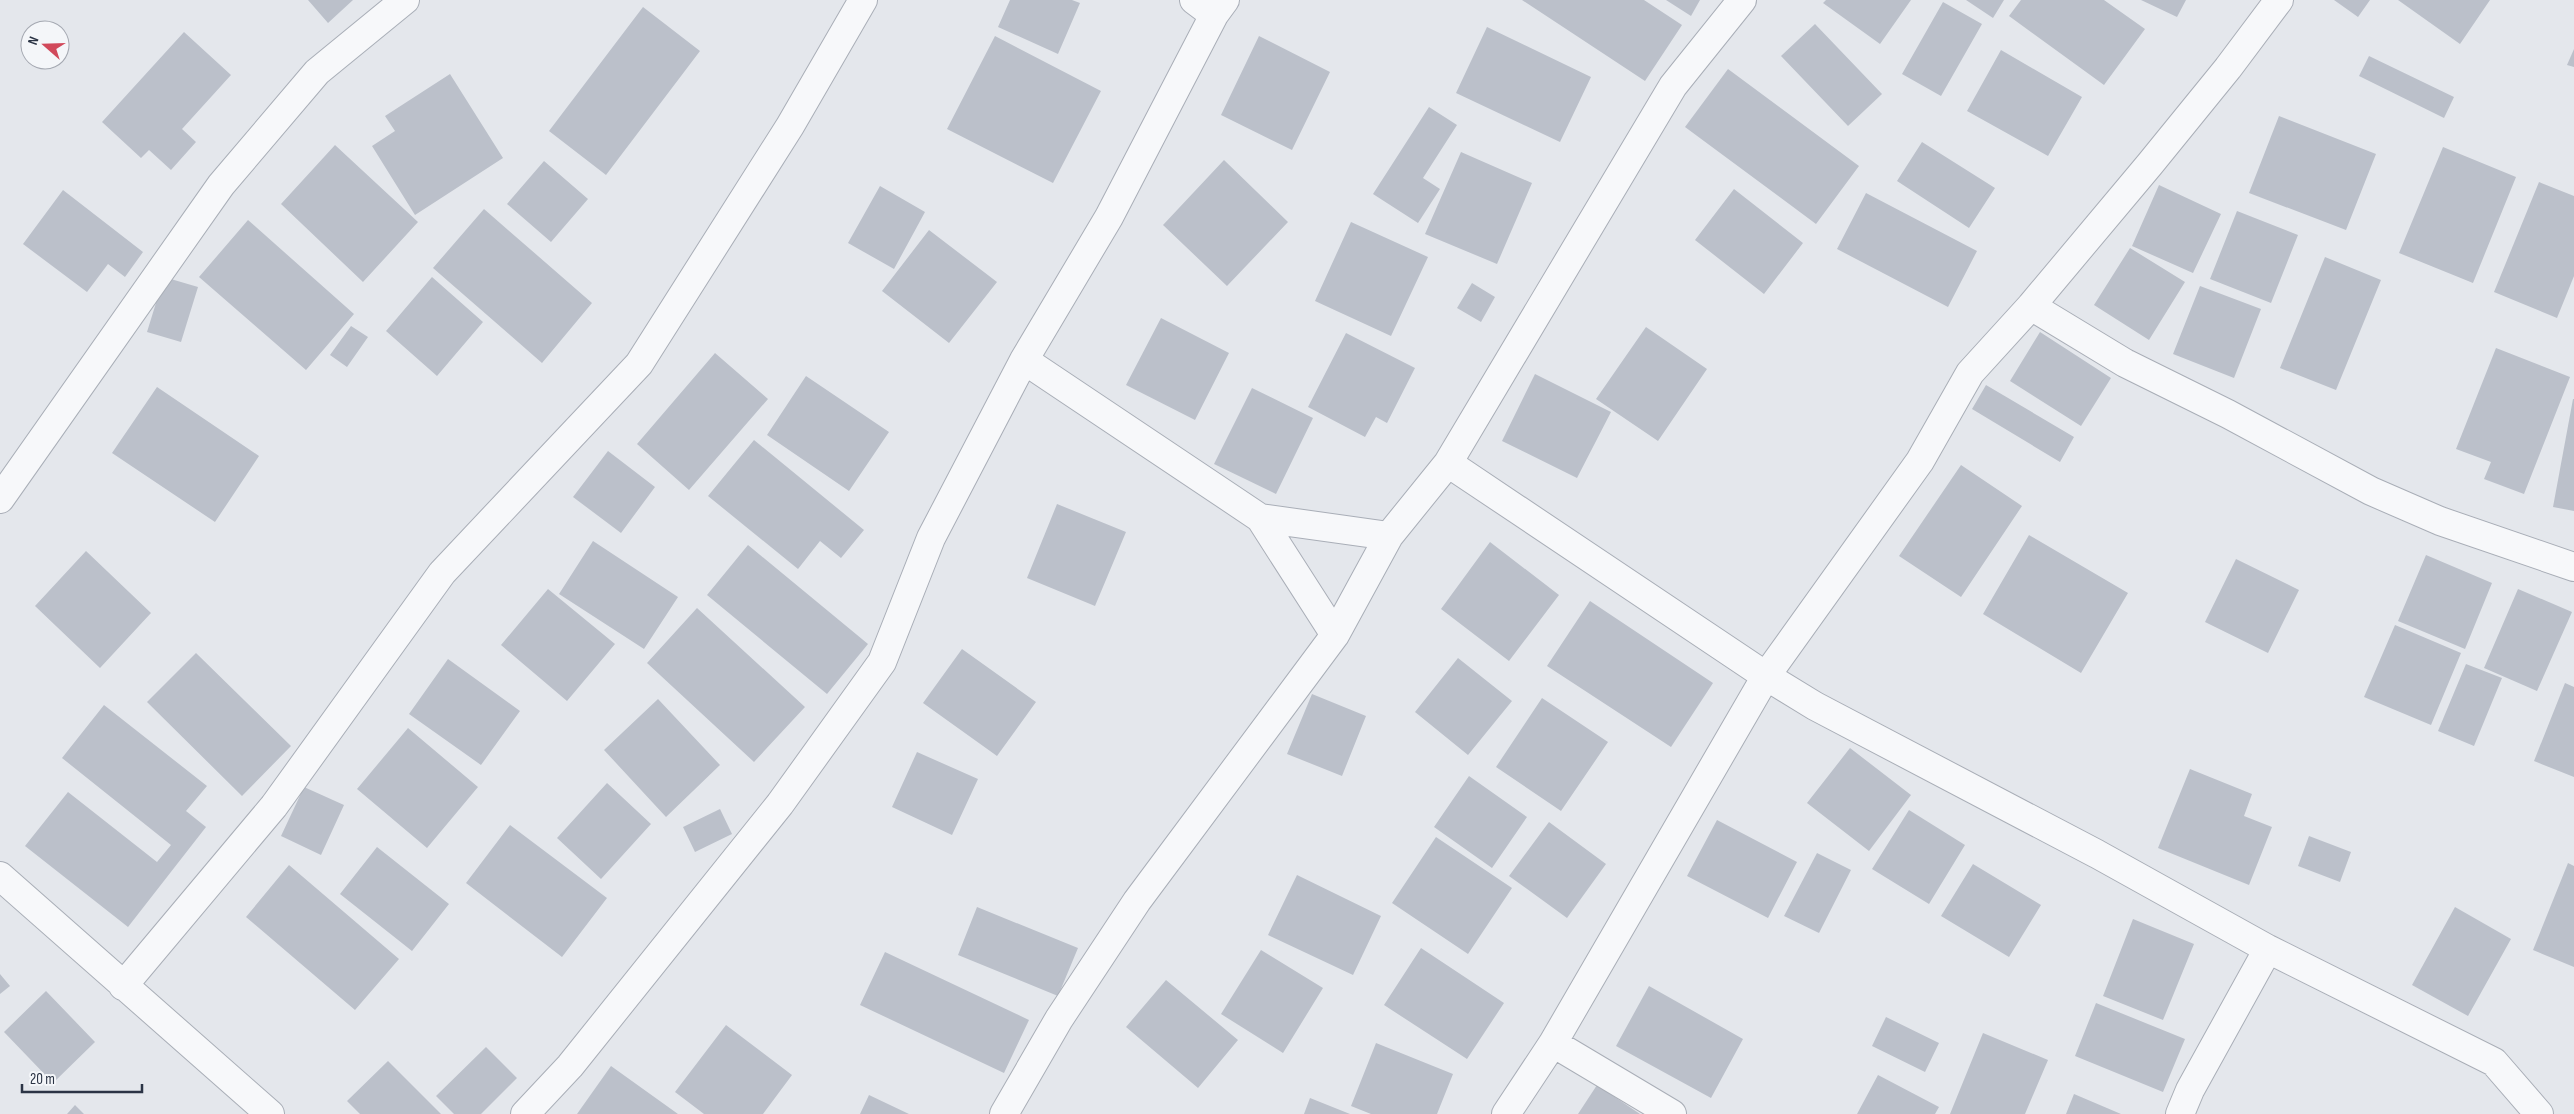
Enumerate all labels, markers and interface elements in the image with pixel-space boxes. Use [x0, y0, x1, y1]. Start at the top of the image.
north arrow [20, 20, 70, 70]
text: N [24, 34, 43, 47]
scale bar [22, 1062, 142, 1094]
text: 20 m [30, 1070, 55, 1089]

